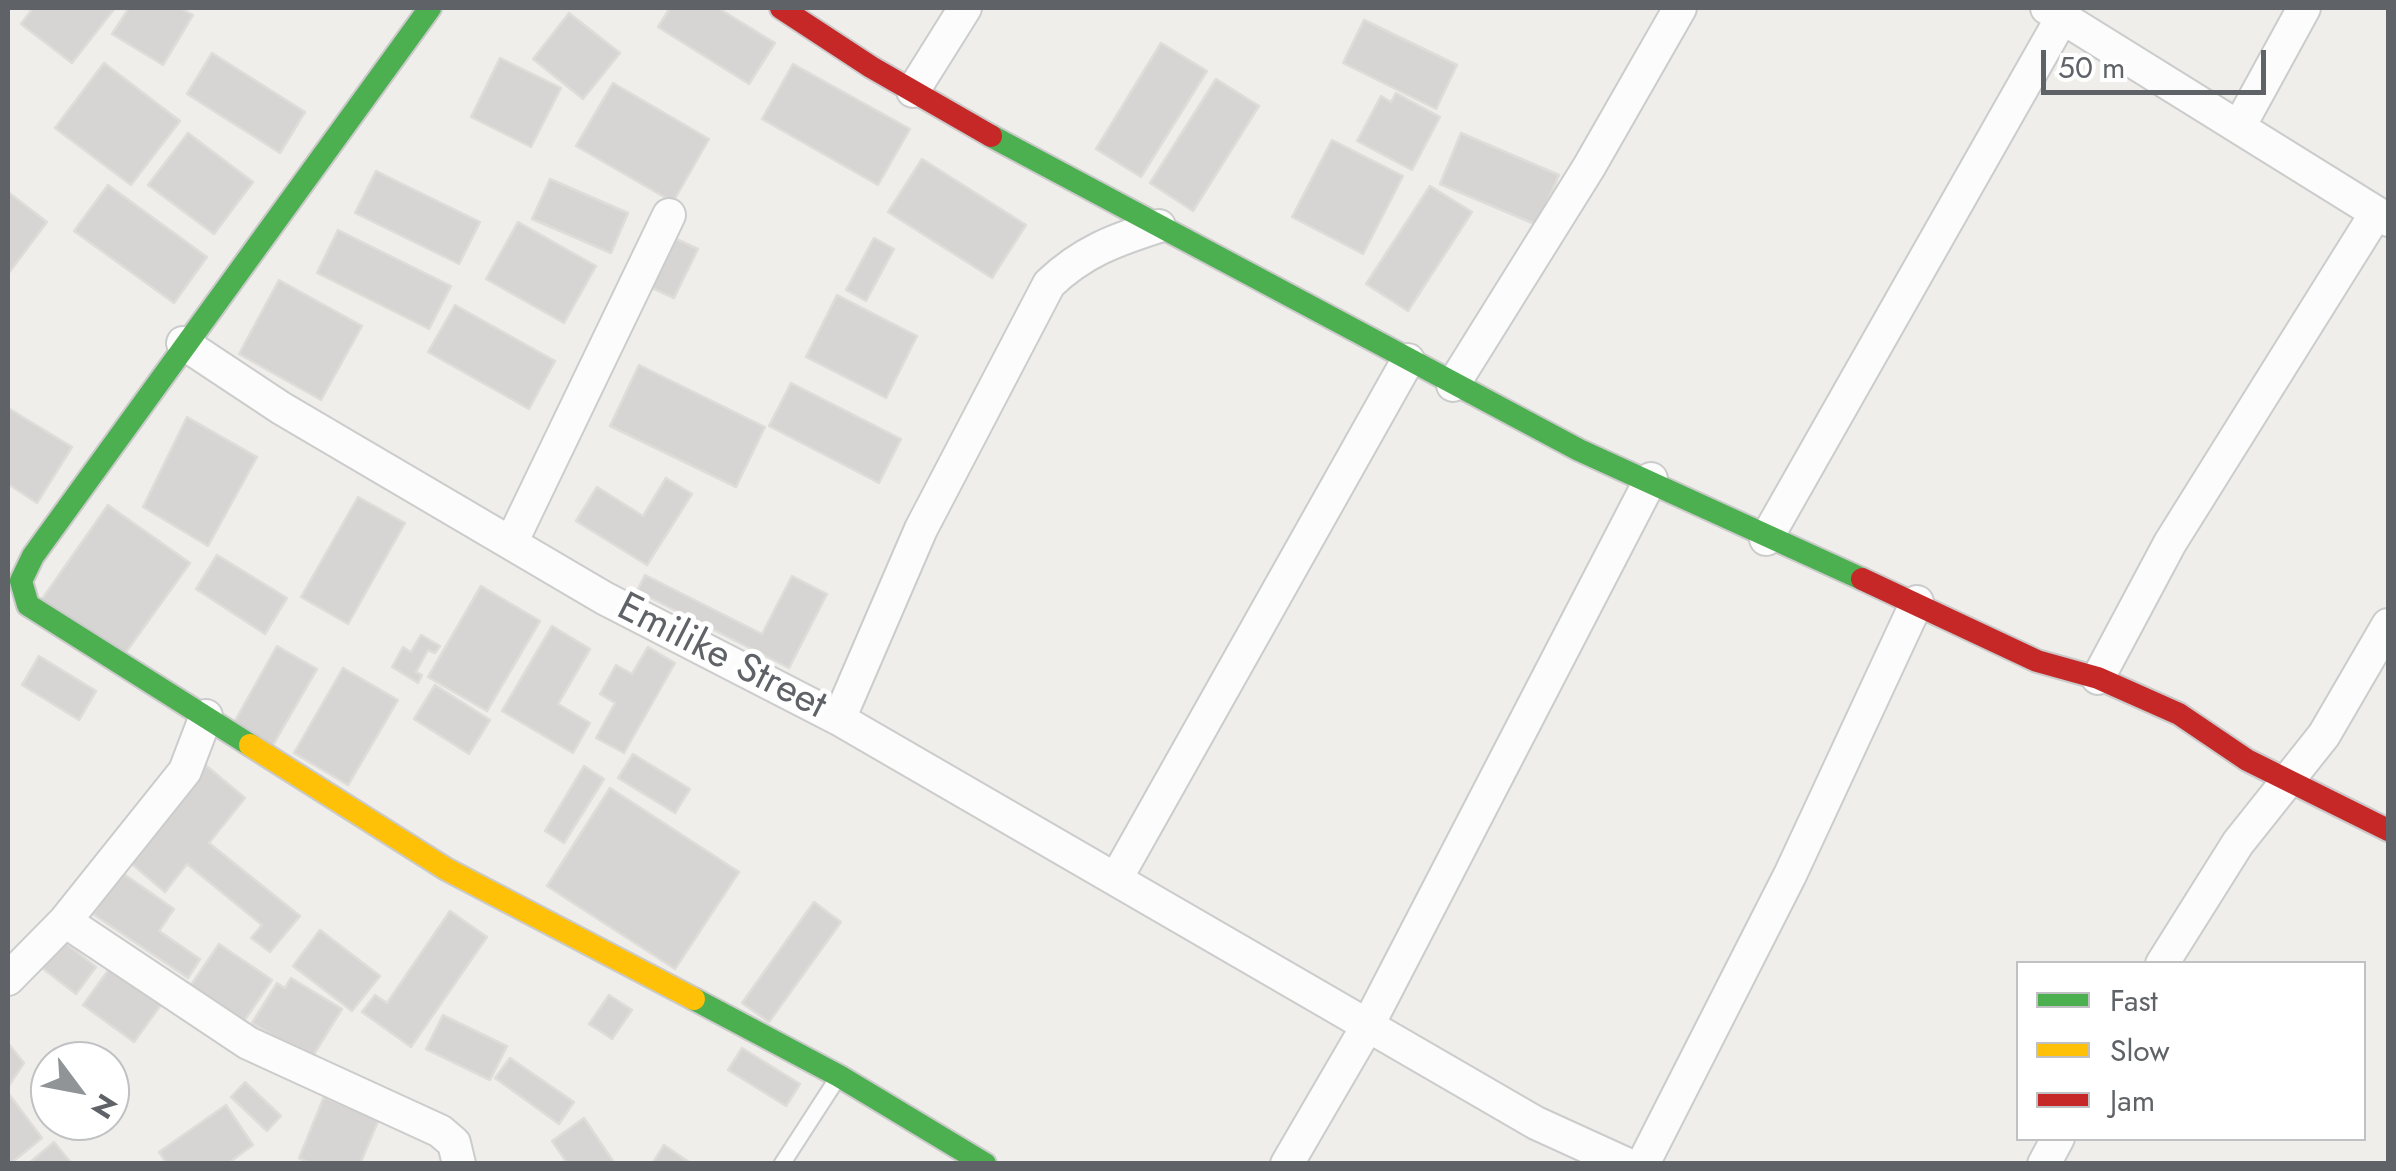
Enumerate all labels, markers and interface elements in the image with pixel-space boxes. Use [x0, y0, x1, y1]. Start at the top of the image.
scale bar [2046, 30, 2271, 92]
text: 50 m [2058, 46, 2125, 89]
street label: Emilike Street [608, 585, 834, 731]
legend [2016, 961, 2366, 1141]
text: Fast [2110, 979, 2158, 1022]
text: Slow [2110, 1029, 2170, 1072]
north arrow [30, 1041, 130, 1141]
text: Jam [2110, 1079, 2155, 1122]
text: N [81, 1086, 127, 1126]

